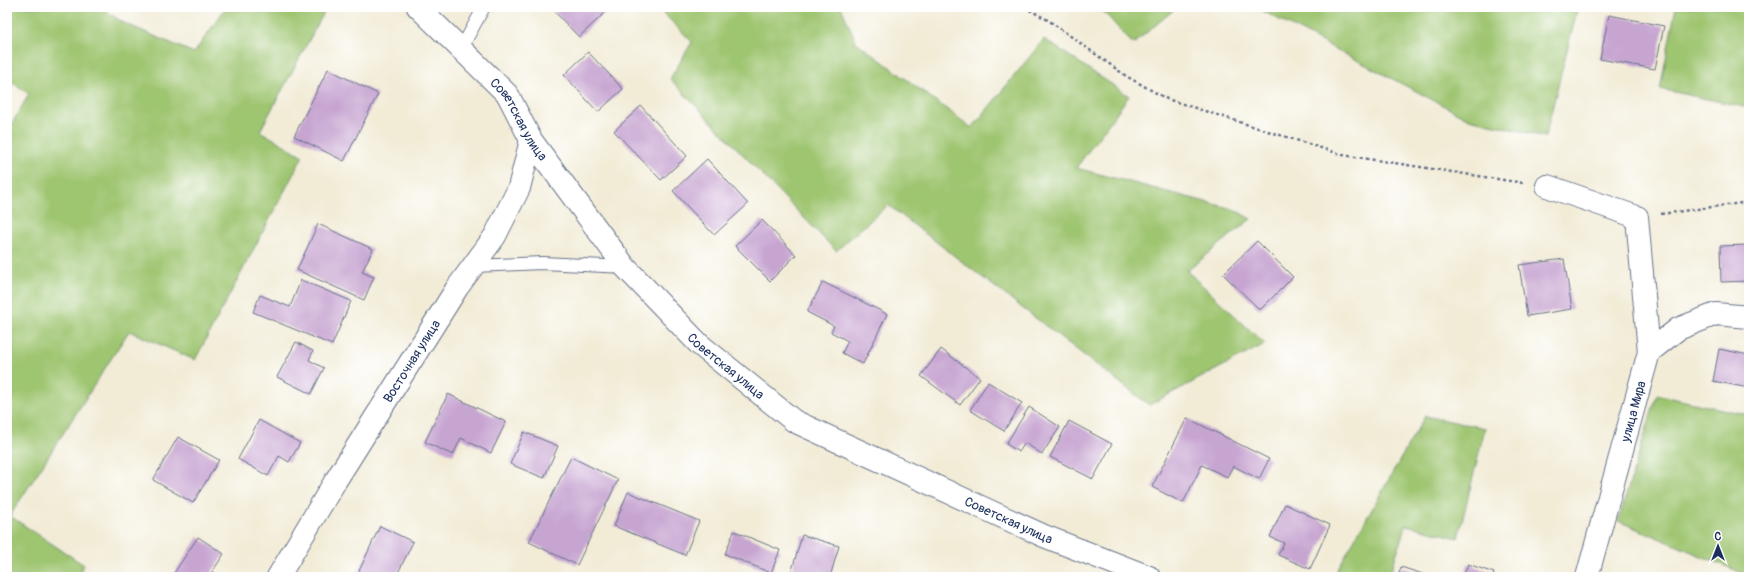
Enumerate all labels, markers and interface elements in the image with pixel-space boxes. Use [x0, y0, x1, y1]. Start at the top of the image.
street label: Советская улица [486, 75, 550, 164]
street label: Восточная улица [380, 317, 444, 406]
street label: Советская улица [684, 330, 767, 403]
street label: улица Мира [1617, 379, 1650, 445]
street label: Советская улица [962, 494, 1055, 548]
north arrow [1698, 526, 1738, 566]
text: С [1715, 530, 1722, 543]

